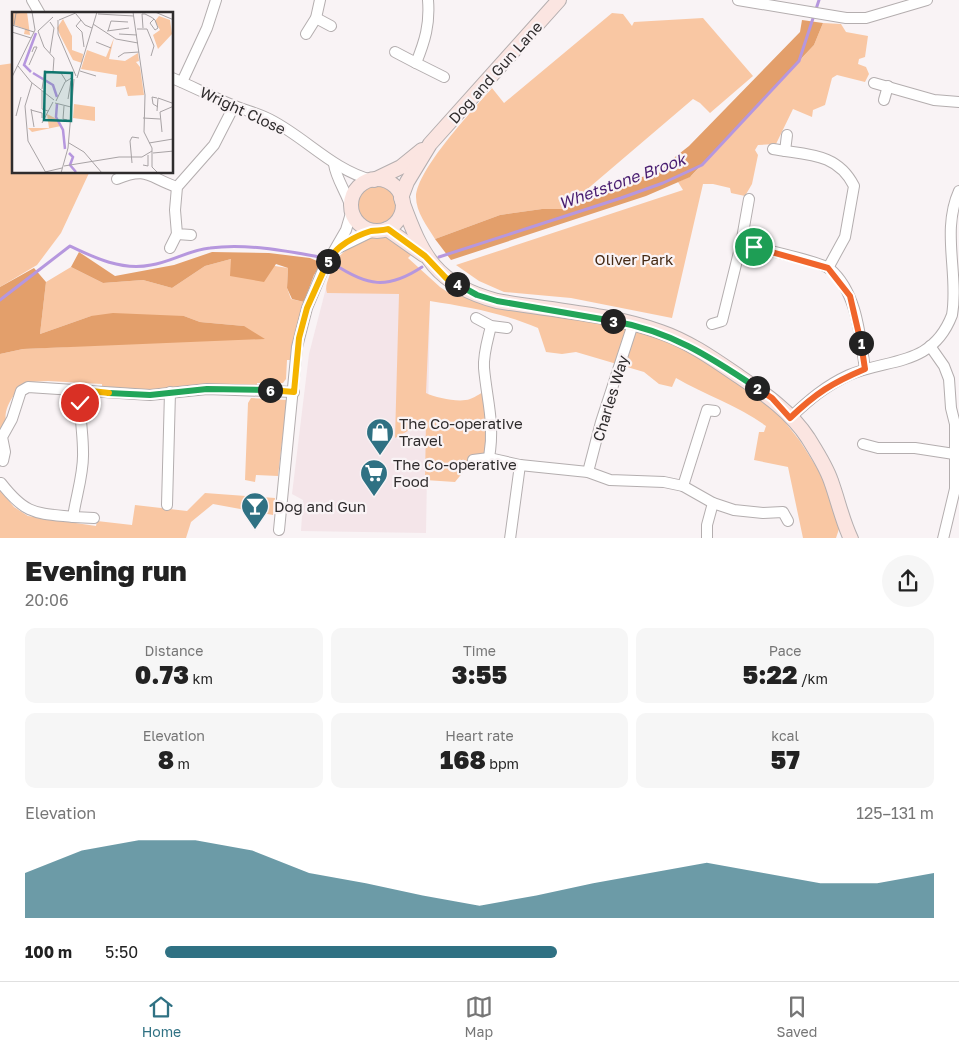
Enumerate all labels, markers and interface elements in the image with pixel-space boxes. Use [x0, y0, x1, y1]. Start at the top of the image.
inset map [12, 12, 174, 174]
street label: Dog and Gun Lane [445, 17, 546, 127]
street label: Wright Close [197, 82, 289, 138]
water label: Whetstone Brook [556, 148, 690, 213]
pin [733, 226, 775, 268]
icon: arrive [740, 233, 768, 261]
pin: 5 [316, 248, 340, 274]
park label: Oliver Park [595, 250, 674, 268]
text: 5 [324, 253, 333, 270]
pin: 4 [444, 272, 470, 296]
text: 4 [453, 276, 462, 293]
pin: 3 [600, 308, 626, 334]
text: 3 [609, 313, 618, 330]
pin: 1 [848, 330, 874, 356]
text: 1 [858, 335, 865, 352]
street label: Charles Way [588, 352, 632, 443]
pin: 2 [744, 376, 770, 400]
pin: 6 [258, 378, 282, 402]
text: 2 [753, 380, 762, 397]
pin [59, 382, 101, 424]
text: 6 [266, 382, 275, 399]
icon: check [66, 389, 94, 417]
place label: The Co-operative Travel [399, 414, 523, 449]
shop icon: The Co-operative Travel [365, 417, 395, 456]
place label: The Co-operative Food [393, 455, 517, 490]
supermarket icon: The Co-operative Food [359, 458, 389, 497]
bar icon: Dog and Gun [240, 491, 270, 530]
place label: Dog and Gun [274, 497, 366, 515]
text: Evening run [25, 554, 187, 587]
button: share [882, 555, 934, 607]
text: 20:06 [25, 590, 69, 610]
text: Distance [144, 642, 203, 659]
text: Time [463, 642, 496, 659]
text: Pace [769, 642, 802, 659]
text: 0.73 [135, 659, 189, 690]
text: 3:55 [452, 659, 507, 690]
text: 5:22 [742, 659, 797, 690]
text: km [189, 670, 213, 687]
text: /km [797, 670, 828, 687]
text: Elevation [143, 727, 205, 744]
text: Heart rate [445, 727, 514, 744]
text: kcal [771, 727, 799, 744]
text: 8 [158, 744, 174, 775]
text: 168 [440, 744, 486, 775]
text: 57 [770, 744, 800, 775]
text: m [174, 755, 190, 772]
text: bpm [486, 755, 519, 772]
text: Elevation [25, 803, 96, 823]
text: 125–131 m [856, 803, 934, 823]
text: 100 m [25, 942, 72, 962]
text: 5:50 [105, 942, 138, 962]
tab: Home [142, 993, 181, 1040]
tab: Map [465, 993, 493, 1040]
tab: Saved [776, 993, 817, 1040]

